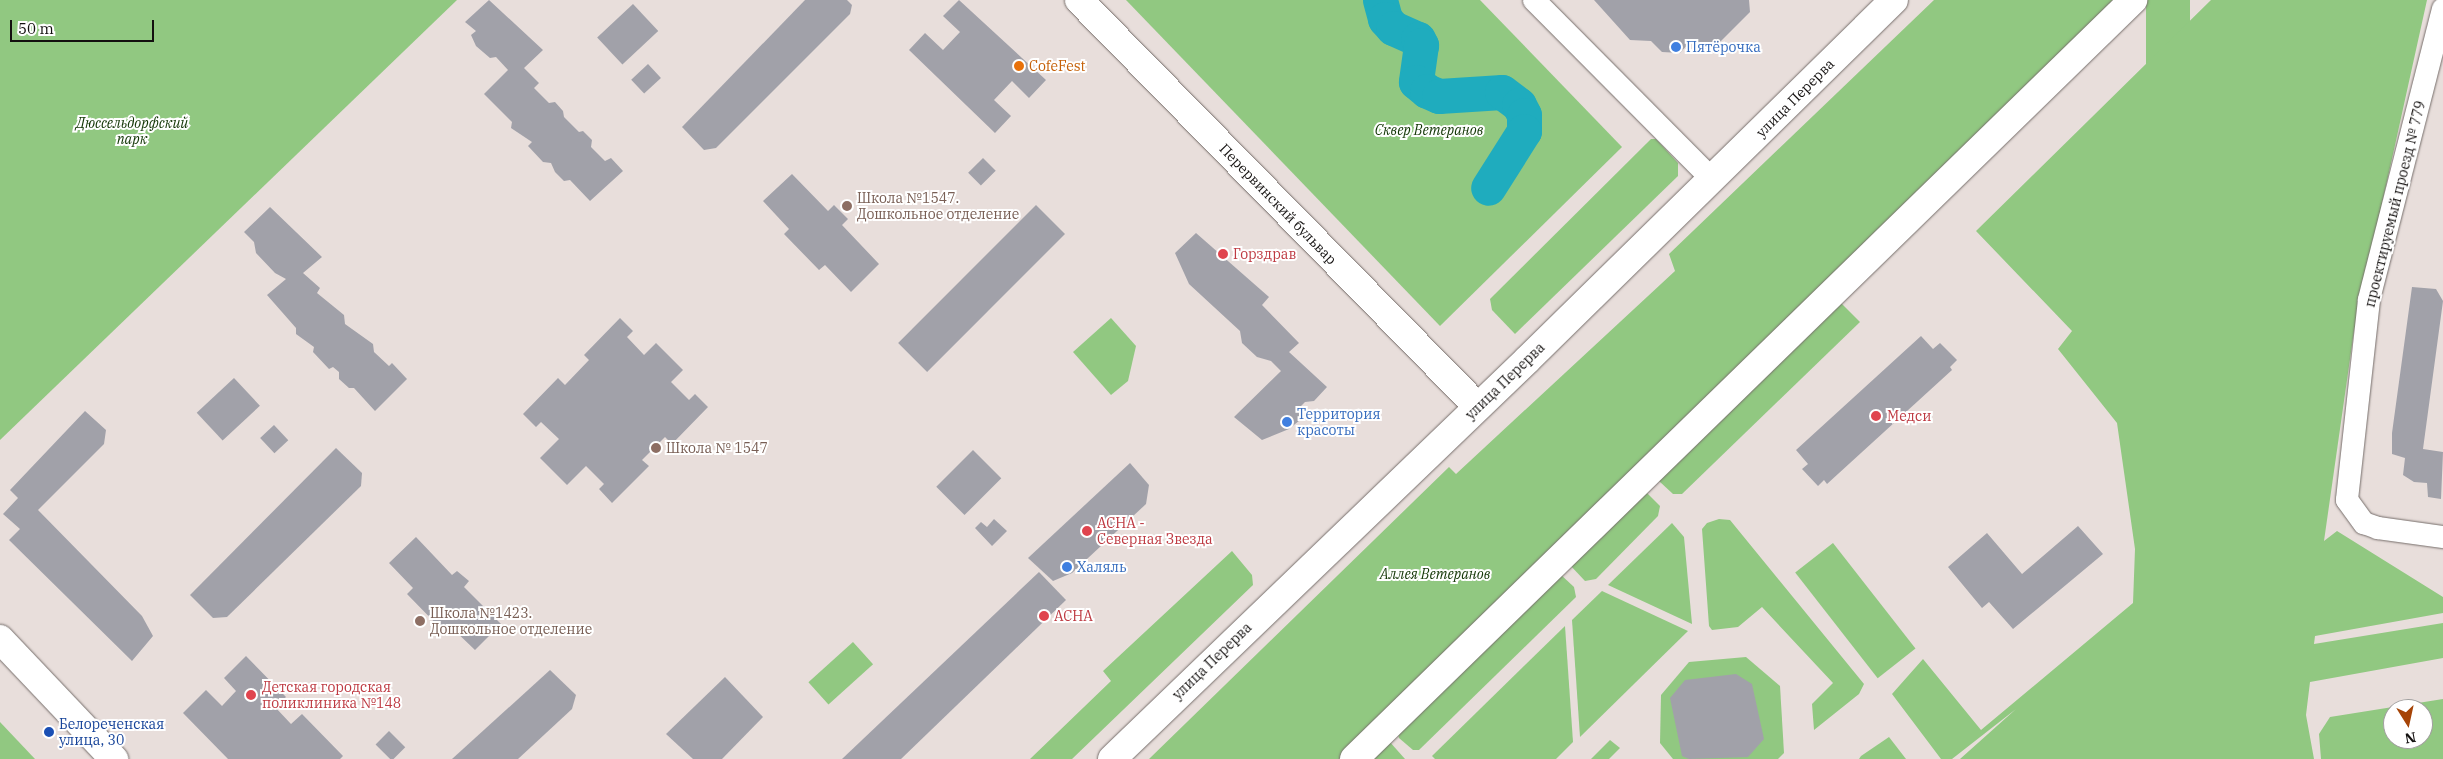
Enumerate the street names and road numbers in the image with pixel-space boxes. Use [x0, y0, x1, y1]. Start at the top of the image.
street label: улица Перерва [1752, 55, 1838, 141]
street label: проектируемый проезд № 779 [2361, 99, 2429, 309]
street label: Перервинский бульвар [1216, 140, 1340, 268]
street label: улица Перерва [1462, 339, 1548, 423]
street label: улица Перерва [1169, 619, 1255, 703]

